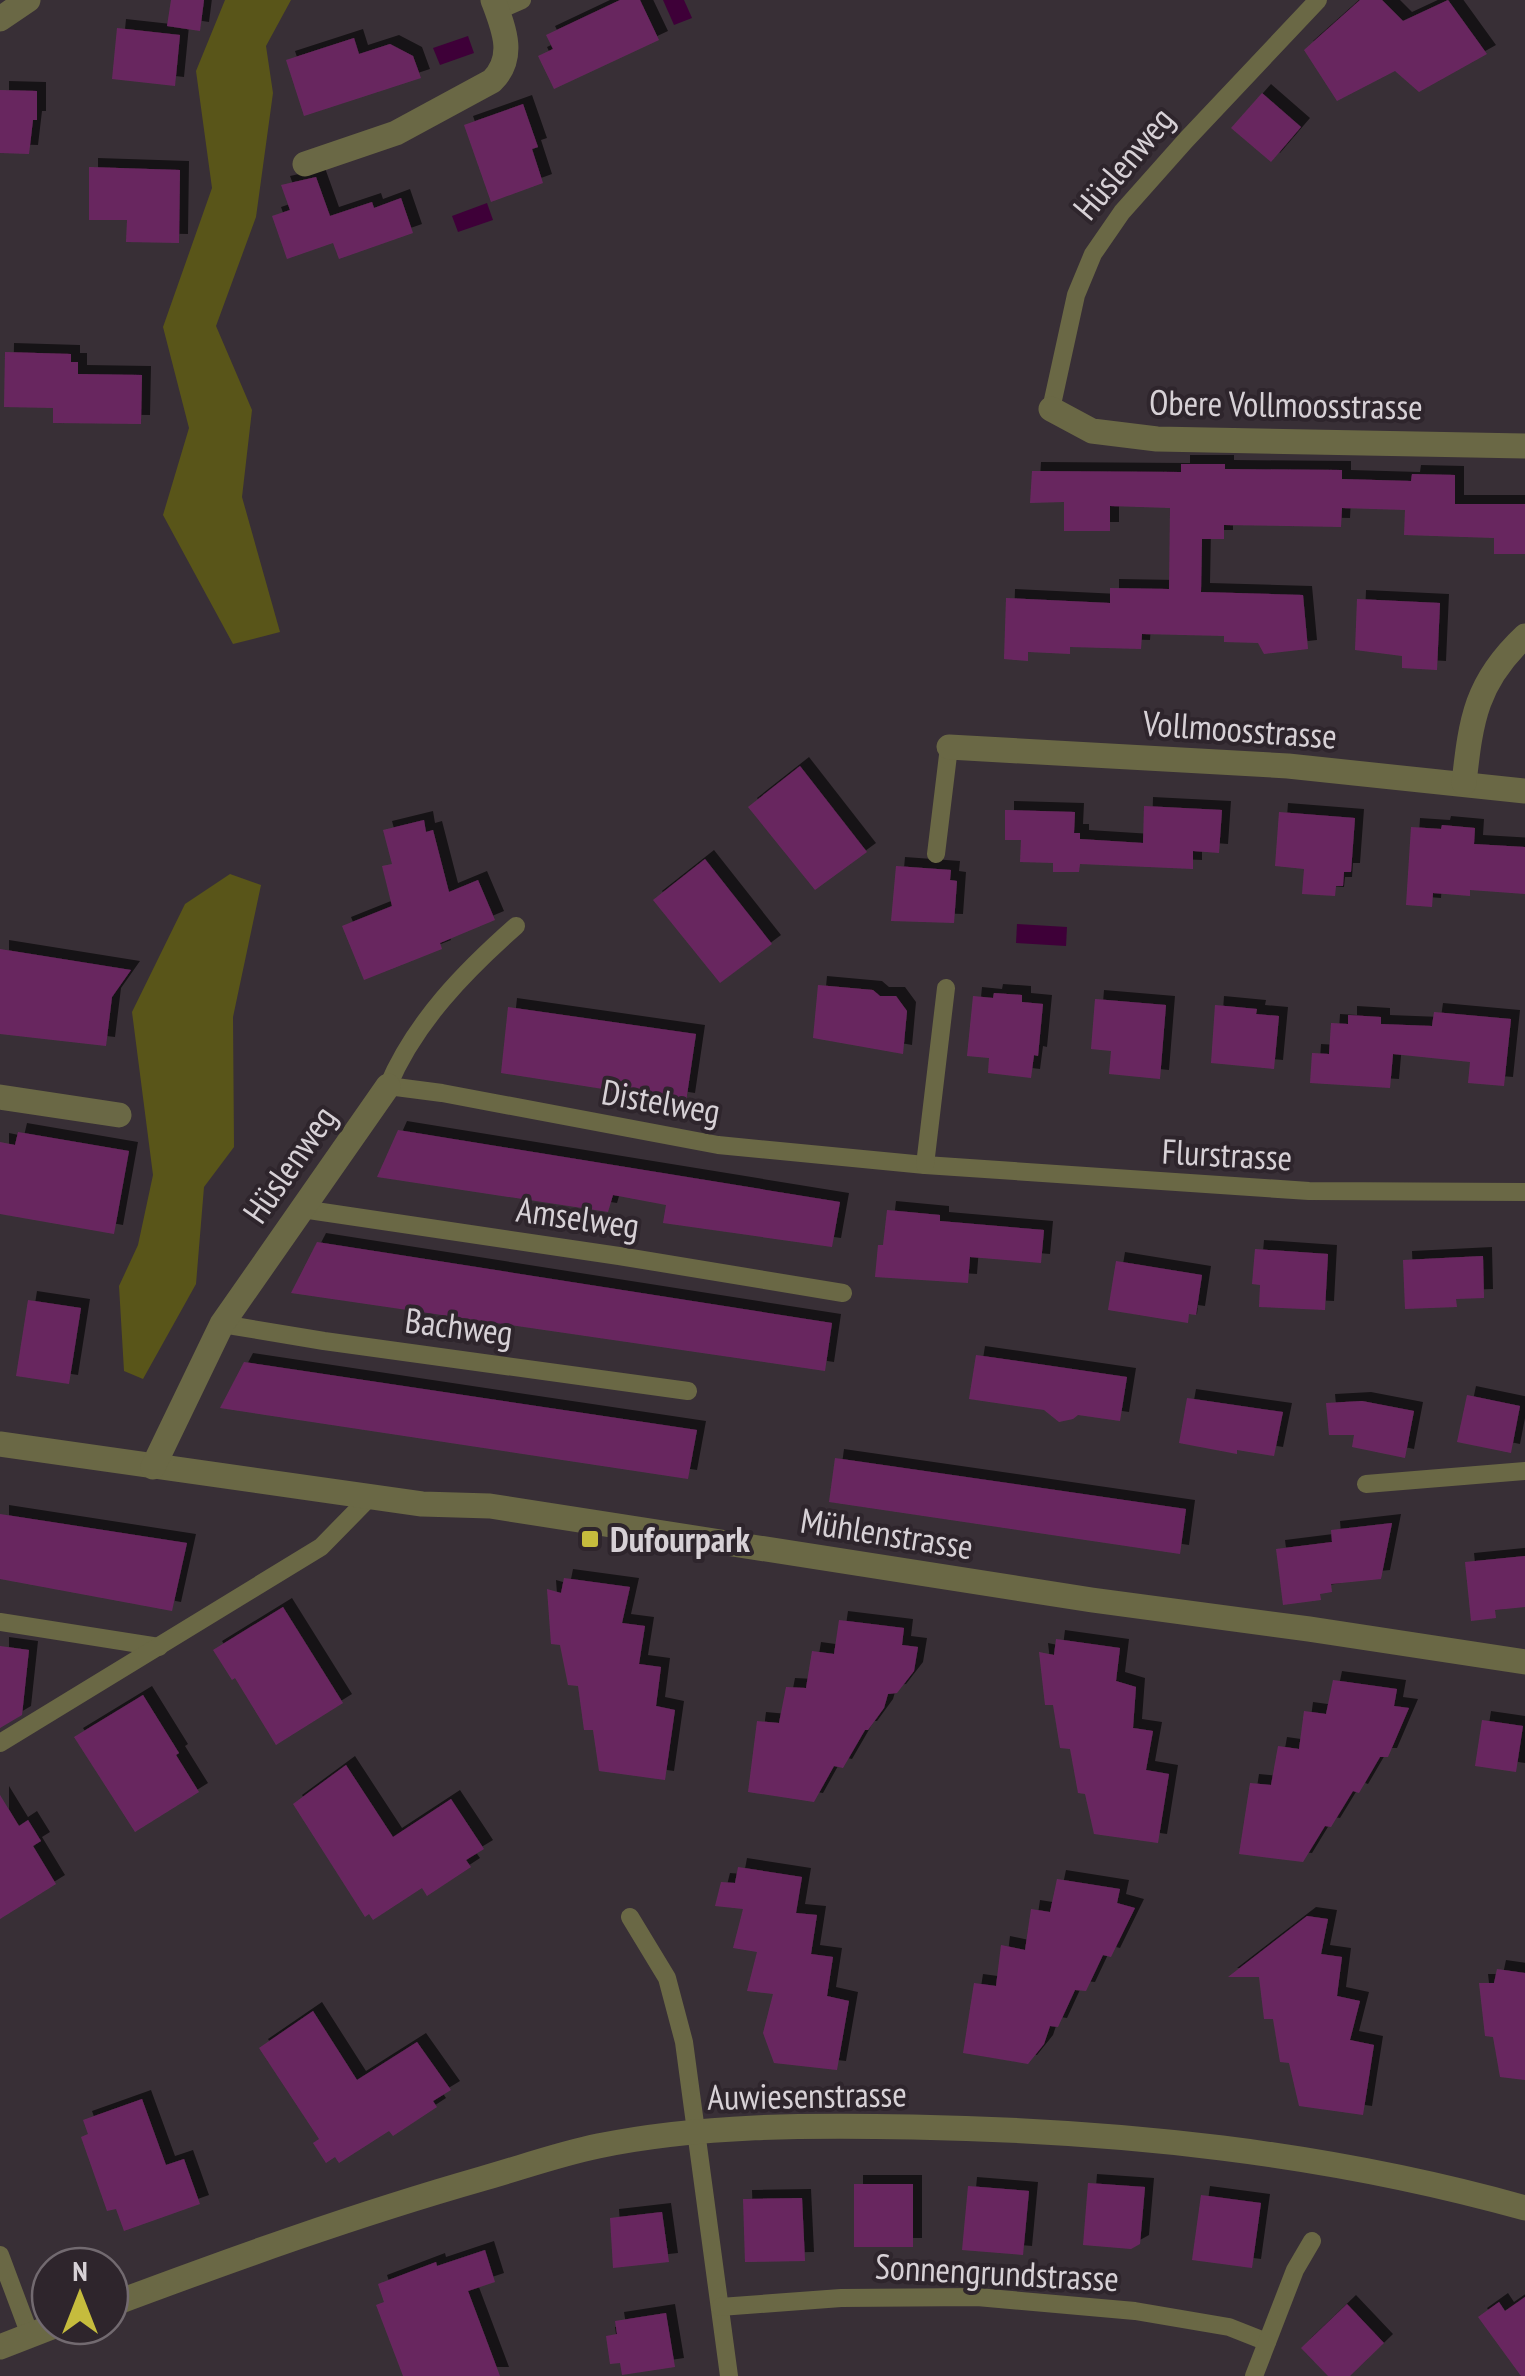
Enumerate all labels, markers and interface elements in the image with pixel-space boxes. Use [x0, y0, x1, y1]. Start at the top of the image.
street label: Hüslenweg [1063, 97, 1183, 229]
street label: Obere Vollmoosstrasse [1149, 379, 1423, 429]
street label: Vollmoosstrasse [1141, 699, 1338, 759]
street label: Distelweg [598, 1068, 724, 1134]
street label: Hüslenweg [232, 1096, 346, 1232]
street label: Flurstrasse [1161, 1128, 1293, 1180]
street label: Amselweg [514, 1186, 642, 1248]
street label: Bachweg [403, 1297, 515, 1355]
street label: Mühlenstrasse [797, 1497, 977, 1569]
place label: Dufourpark [610, 1516, 750, 1562]
marker: Dufourpark [579, 1528, 601, 1550]
street label: Auwiesenstrasse [707, 2070, 907, 2120]
street label: Sonnengrundstrasse [874, 2243, 1120, 2301]
north arrow [30, 2246, 130, 2346]
text: N [72, 2252, 88, 2289]

